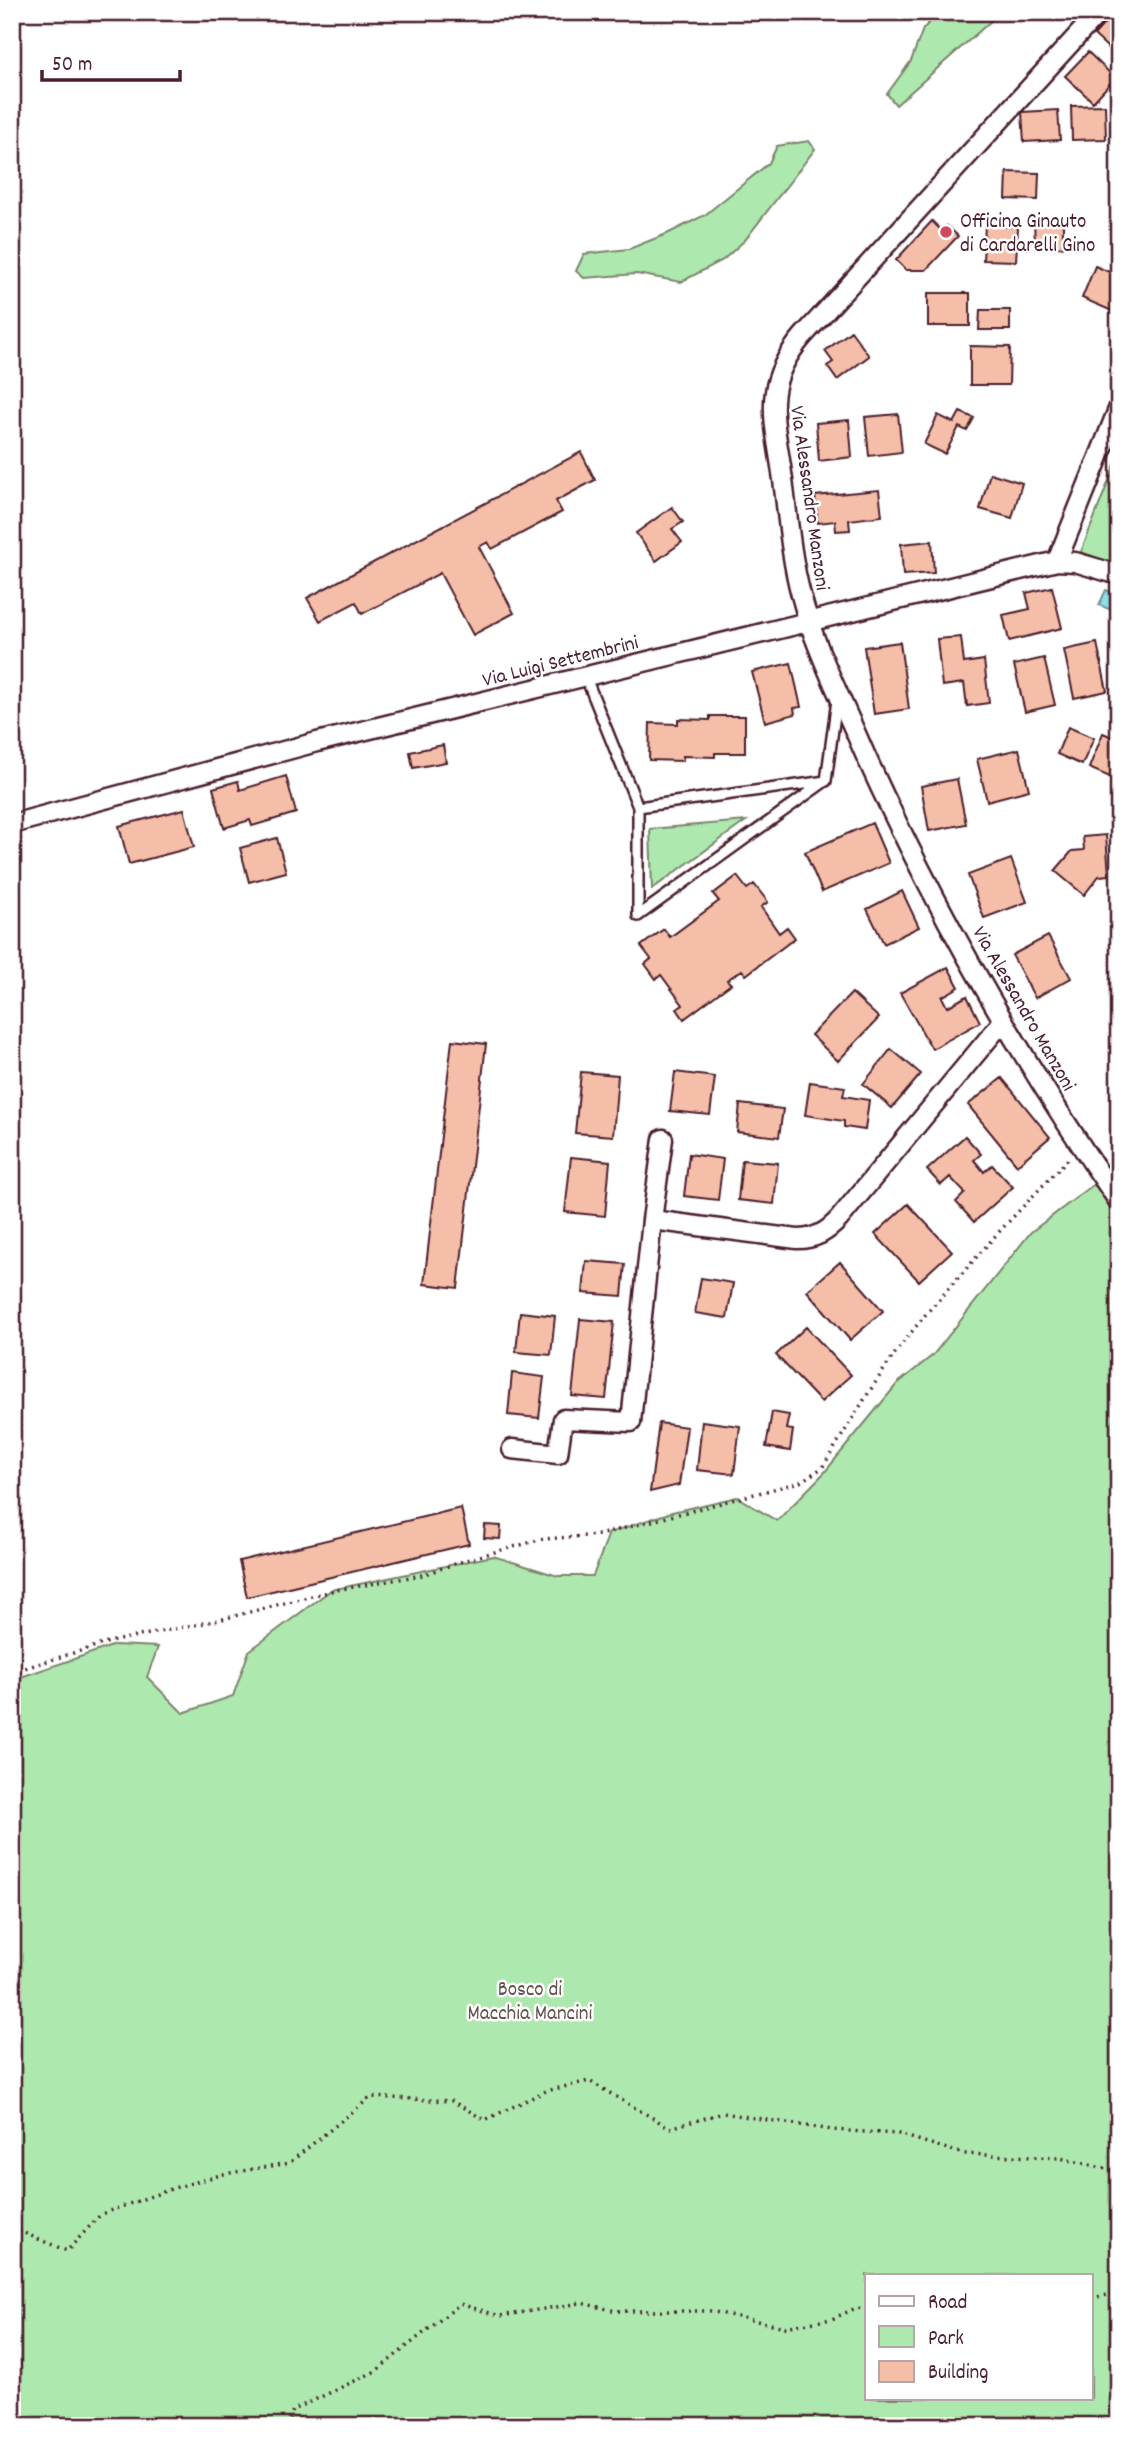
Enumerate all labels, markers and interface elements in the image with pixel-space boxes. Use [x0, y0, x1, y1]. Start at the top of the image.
scale bar [42, 38, 180, 82]
text: 50 m [52, 51, 92, 81]
place label: Officina Ginauto di Cardarelli Gino [960, 208, 1095, 262]
marker: Officina Ginauto di Cardarelli Gino [938, 224, 954, 240]
street label: Via Alessandro Manzoni [780, 404, 836, 593]
street label: Via Luigi Settembrini [480, 629, 642, 697]
street label: Via Alessandro Manzoni [963, 921, 1082, 1098]
park label: Bosco di Macchia Mancini [468, 1976, 593, 2030]
legend [865, 2274, 1092, 2400]
text: Road [928, 2289, 967, 2319]
text: Park [928, 2325, 964, 2355]
text: Building [928, 2359, 988, 2389]

